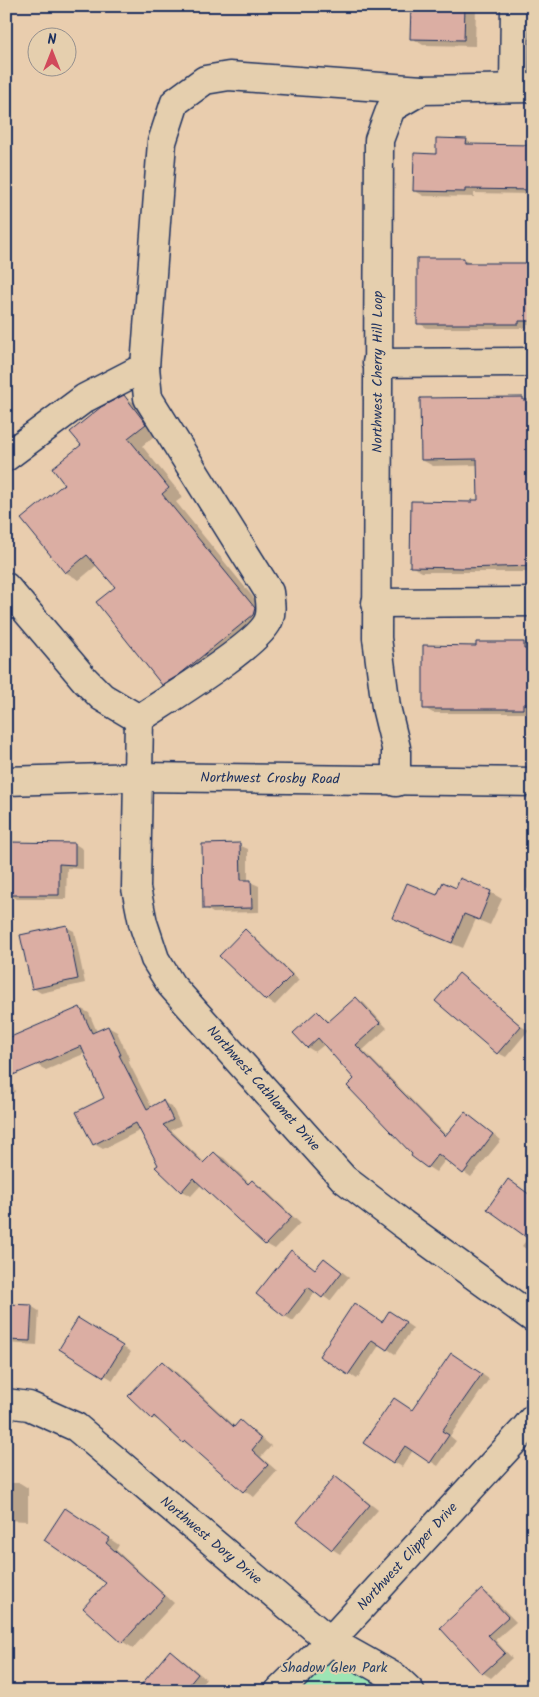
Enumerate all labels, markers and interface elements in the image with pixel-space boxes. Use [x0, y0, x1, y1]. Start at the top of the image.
north arrow [28, 28, 78, 78]
text: N [48, 29, 57, 51]
street label: Northwest Cherry Hill Loop [367, 290, 389, 453]
street label: Northwest Crosby Road [200, 767, 341, 791]
street label: Northwest Cathlamet Drive [201, 1021, 326, 1157]
street label: Northwest Dory Drive [155, 1491, 267, 1591]
street label: Northwest Clipper Drive [352, 1497, 464, 1616]
park label: Shadow Glen Park [281, 1657, 388, 1679]

